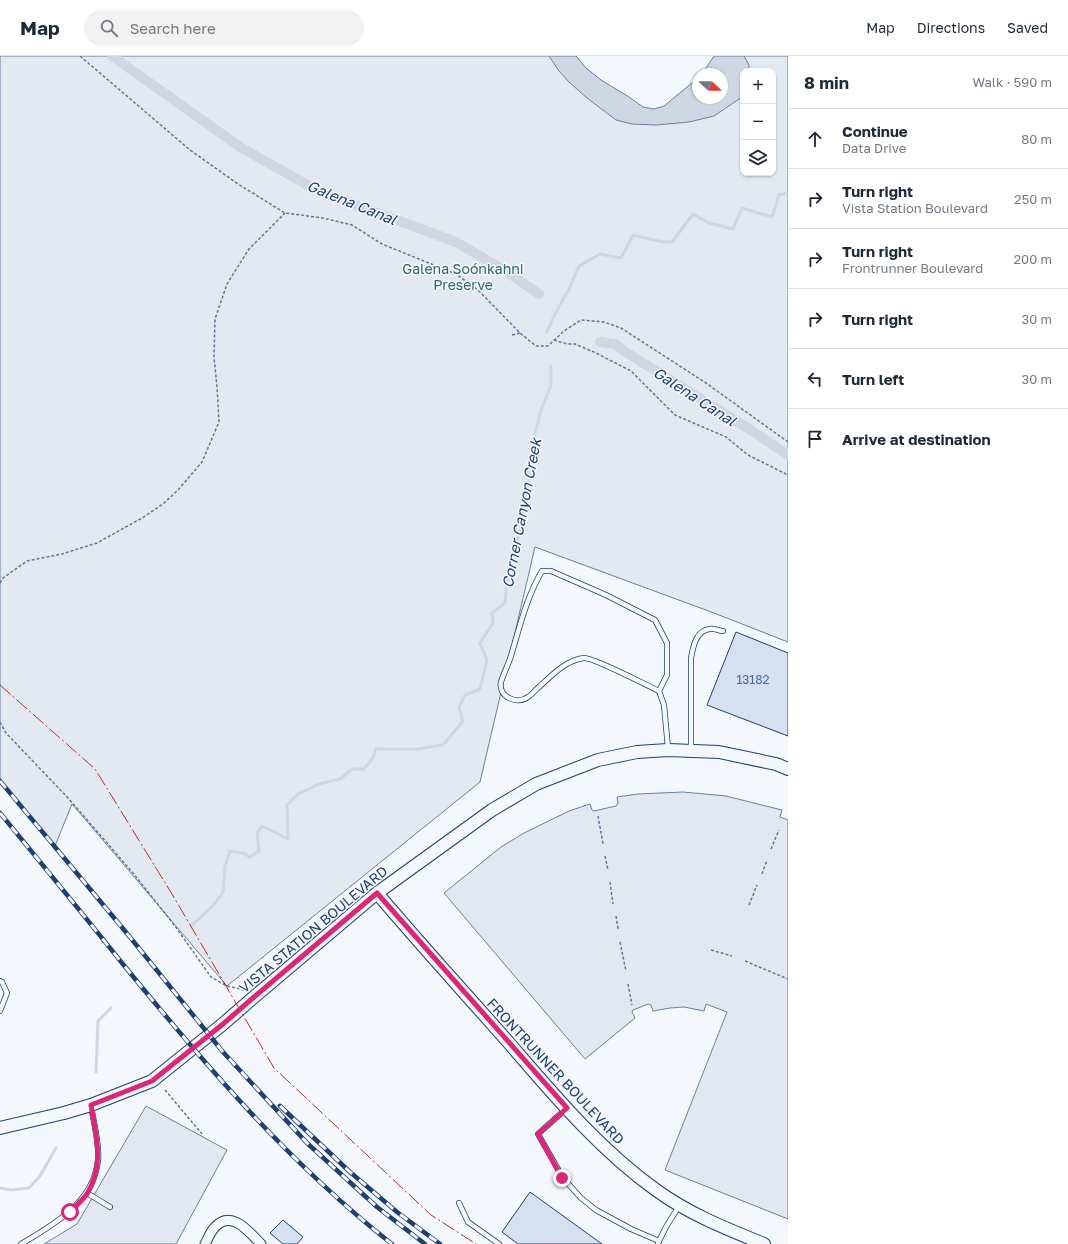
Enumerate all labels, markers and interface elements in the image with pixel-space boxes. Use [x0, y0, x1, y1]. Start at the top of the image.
search box [84, 10, 364, 46]
text: Map [20, 16, 60, 39]
icon: search [98, 17, 120, 39]
text: Search here [130, 19, 216, 37]
text: Map [866, 19, 895, 36]
text: Directions [917, 19, 985, 36]
text: Saved [1007, 19, 1048, 36]
north arrow [692, 68, 728, 104]
map controls [740, 68, 776, 176]
button: + [740, 68, 776, 104]
text: 8 min [804, 72, 849, 93]
text: Walk · 590 m [973, 74, 1052, 90]
button: − [740, 104, 776, 140]
text: Continue [842, 122, 908, 140]
icon: ahead [804, 128, 826, 150]
text: 80 m [1021, 131, 1052, 147]
button: layers [740, 140, 776, 176]
text: Data Drive [842, 140, 906, 156]
water label: Galena Canal [305, 176, 401, 229]
text: Turn right [842, 182, 913, 200]
icon: right [804, 188, 826, 210]
text: 250 m [1014, 191, 1052, 207]
text: Vista Station Boulevard [842, 200, 988, 216]
text: Turn right [842, 242, 913, 260]
icon: right [804, 248, 826, 270]
text: 200 m [1014, 251, 1052, 267]
park label: Galena Soónkahni Preserve [402, 260, 524, 293]
text: Frontrunner Boulevard [842, 260, 983, 276]
icon: right [804, 308, 826, 330]
text: Turn right [842, 310, 913, 328]
text: 30 m [1022, 311, 1052, 327]
water label: Galena Canal [650, 363, 741, 430]
icon: left [804, 368, 826, 390]
text: Turn left [842, 370, 904, 388]
text: 30 m [1022, 371, 1052, 387]
icon: arrive [804, 428, 826, 450]
text: Arrive at destination [842, 430, 991, 448]
water label: Corner Canyon Creek [498, 435, 546, 590]
house number: 13182 [737, 672, 770, 687]
street label: VISTA STATION BOULEVARD [235, 862, 391, 996]
street label: FRONTRUNNER BOULEVARD [484, 995, 628, 1147]
route end [553, 1169, 571, 1187]
route start [61, 1203, 79, 1221]

